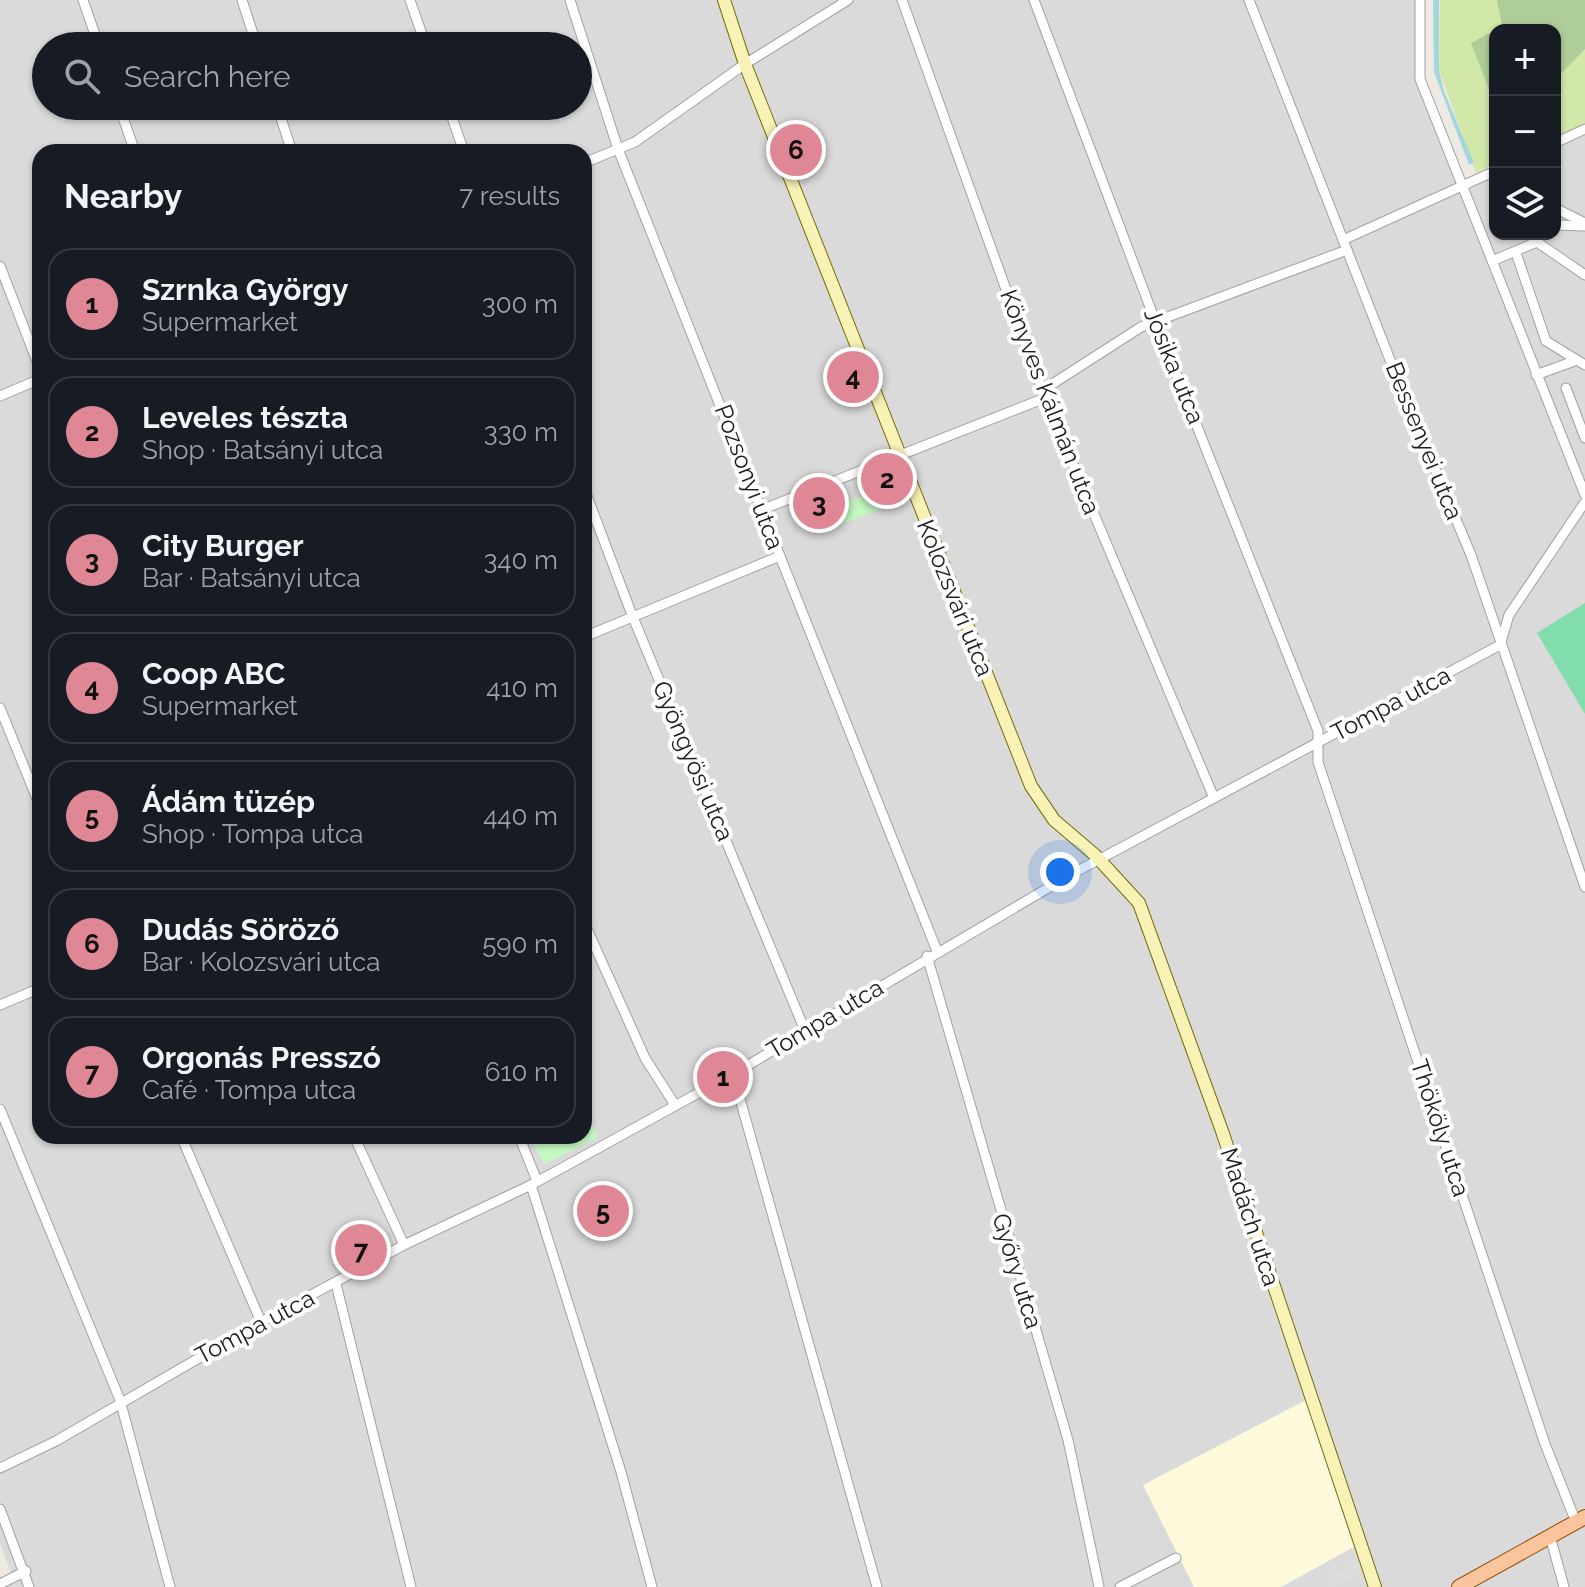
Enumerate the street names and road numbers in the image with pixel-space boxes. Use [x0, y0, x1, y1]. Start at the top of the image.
street label: Könyves Kálmán utca [994, 285, 1107, 518]
street label: Jósika utca [1138, 304, 1211, 428]
street label: Bessenyei utca [1380, 358, 1469, 524]
street label: Pozsonyi utca [709, 400, 790, 553]
street label: Kolozsvári utca [911, 515, 1000, 680]
street label: Tompa utca [1326, 660, 1455, 747]
street label: Gyöngyösi utca [647, 677, 740, 845]
street label: Tompa utca [761, 973, 888, 1065]
street label: Thököly utca [1405, 1056, 1476, 1200]
street label: Madách utca [1214, 1144, 1286, 1290]
street label: Győry utca [986, 1210, 1049, 1332]
street label: Tompa utca [190, 1283, 319, 1370]

